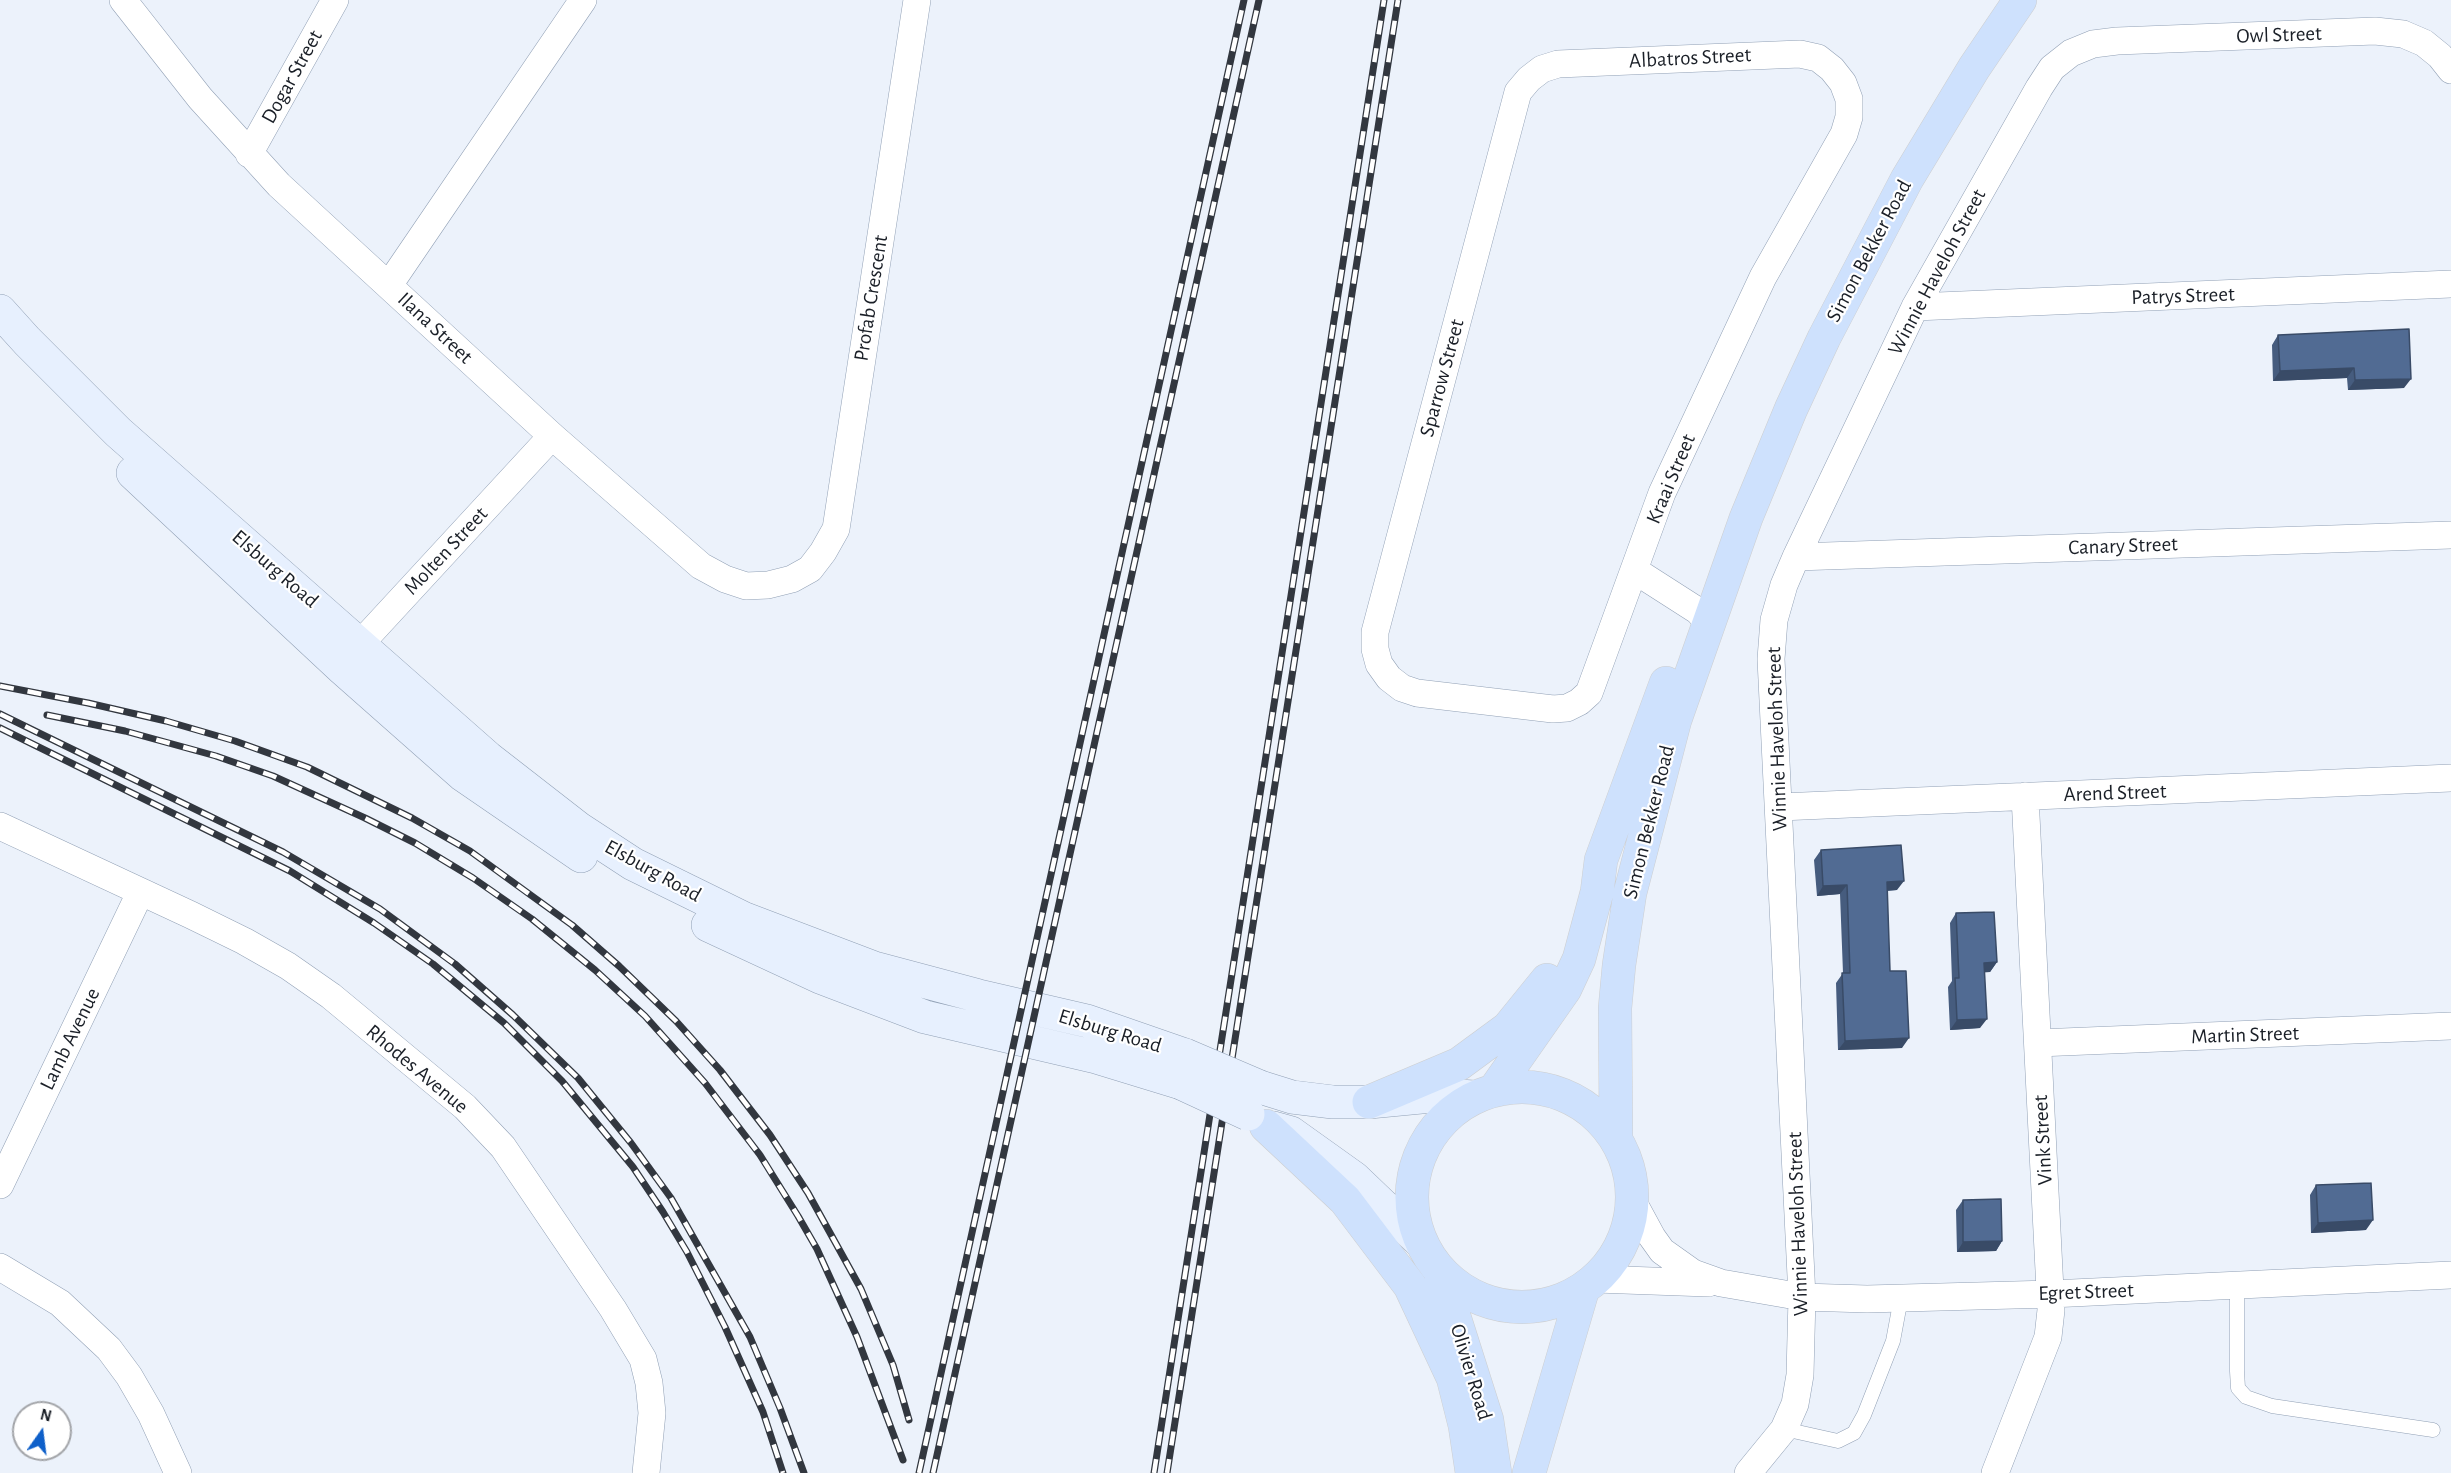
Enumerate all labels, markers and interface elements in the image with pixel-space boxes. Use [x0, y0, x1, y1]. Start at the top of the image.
street label: Owl Street [2236, 21, 2322, 49]
street label: Dogar Street [256, 26, 328, 128]
street label: Albatros Street [1628, 42, 1752, 74]
street label: Simon Bekker Road [1821, 176, 1917, 326]
street label: Winnie Haveloh Street [1883, 185, 1991, 359]
street label: Profab Crescent [849, 233, 893, 363]
street label: Patrys Street [2131, 282, 2235, 310]
street label: Ilana Street [392, 287, 478, 369]
street label: Sparrow Street [1414, 316, 1470, 440]
street label: Kraai Street [1641, 430, 1701, 528]
street label: Molten Street [399, 502, 493, 600]
street label: Elsburg Road [227, 525, 323, 613]
street label: Canary Street [2068, 531, 2178, 561]
street label: Winnie Haveloh Street [1761, 646, 1793, 832]
street label: Simon Bekker Road [1618, 743, 1680, 901]
street label: Arend Street [2063, 779, 2167, 807]
street label: Elsburg Road [600, 834, 706, 908]
street label: Lamb Avenue [34, 984, 106, 1094]
street label: Elsburg Road [1055, 1003, 1165, 1059]
street label: Rhodes Avenue [361, 1019, 473, 1119]
street label: Martin Street [2191, 1021, 2299, 1049]
street label: Vink Street [2028, 1094, 2058, 1186]
street label: Winnie Haveloh Street [1782, 1131, 1814, 1317]
street label: Egret Street [2038, 1278, 2134, 1306]
street label: Olivier Road [1444, 1321, 1498, 1423]
north arrow [12, 1401, 72, 1461]
text: N [39, 1406, 53, 1425]

